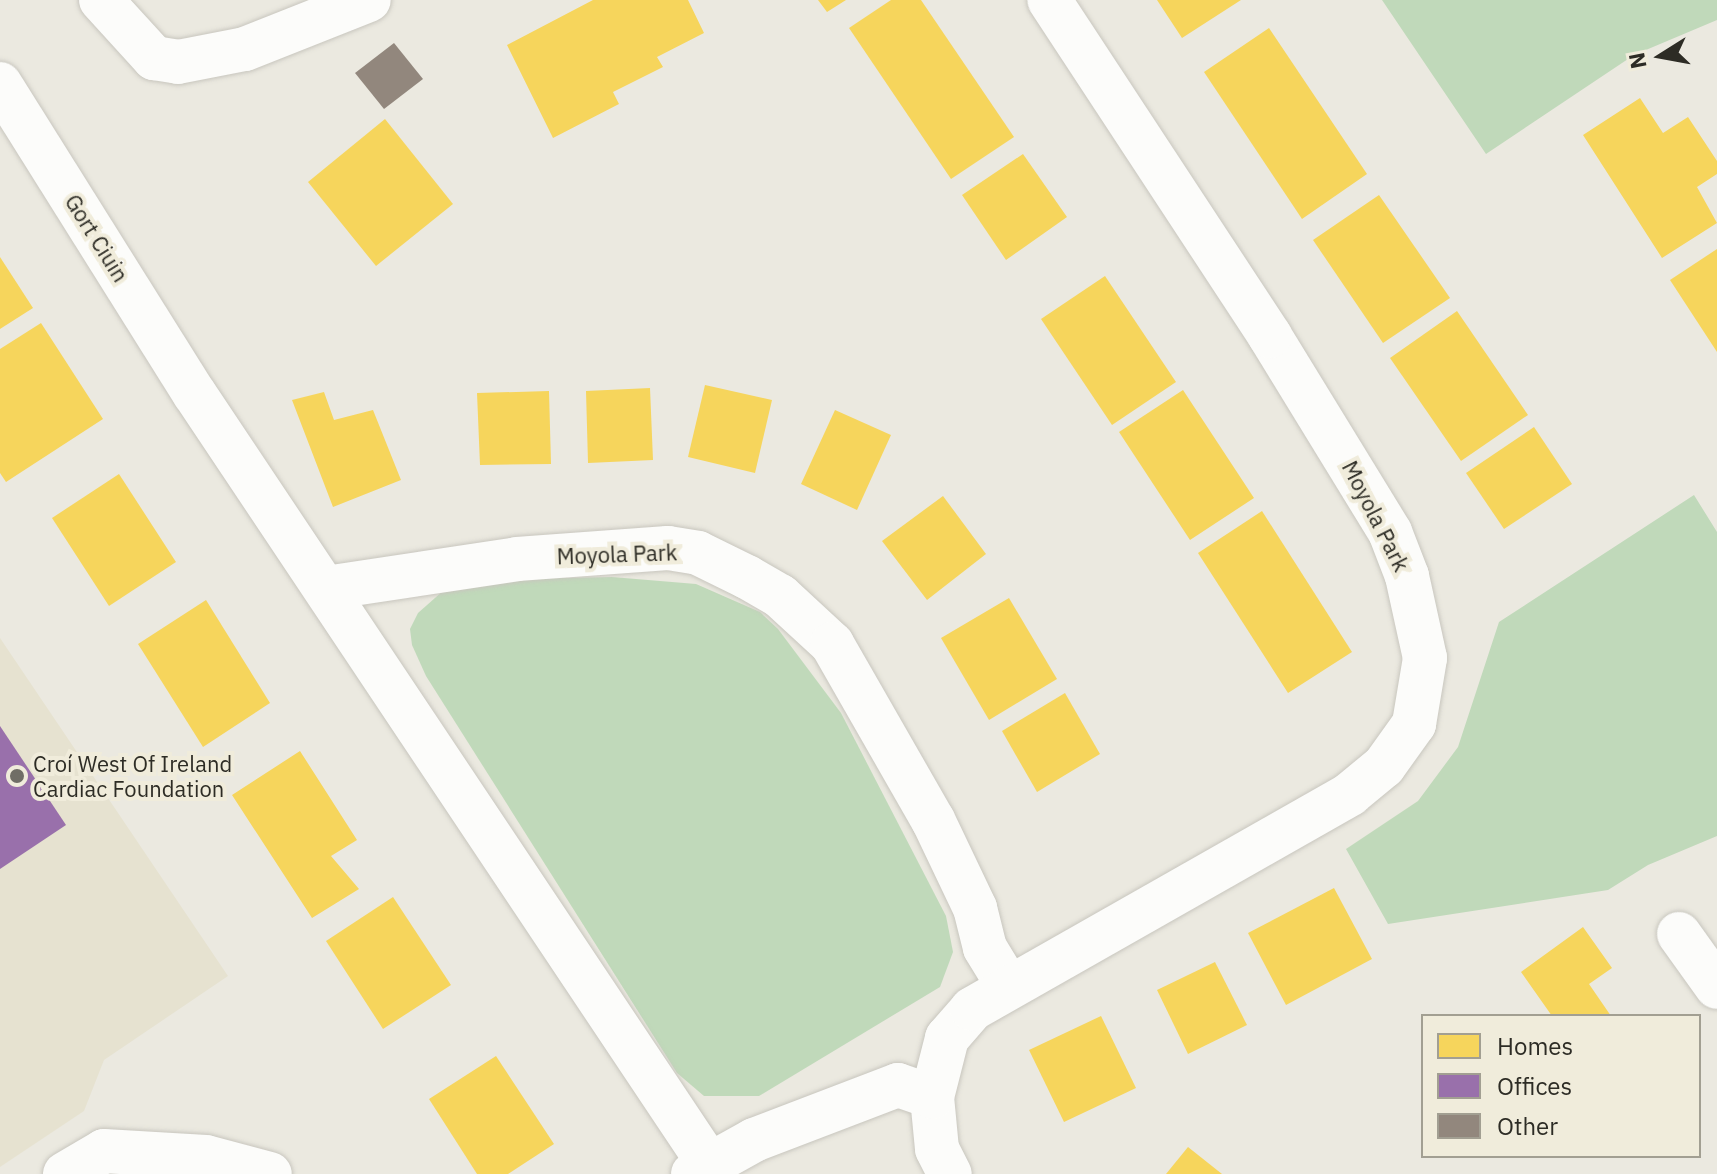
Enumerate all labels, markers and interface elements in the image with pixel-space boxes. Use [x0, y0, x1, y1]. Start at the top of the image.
north arrow [1621, 16, 1701, 96]
text: N [1621, 50, 1653, 71]
street label: Gort Ciuin [60, 189, 134, 287]
street label: Moyola Park [1337, 456, 1415, 576]
street label: Moyola Park [556, 539, 678, 569]
place label: Croí West Of Ireland Cardiac Foundation [33, 750, 232, 802]
marker: Croí West Of Ireland Cardiac Foundation [8, 767, 26, 785]
legend [1421, 1014, 1701, 1158]
text: Homes [1497, 1030, 1573, 1062]
text: Offices [1497, 1070, 1572, 1102]
text: Other [1497, 1110, 1558, 1142]

